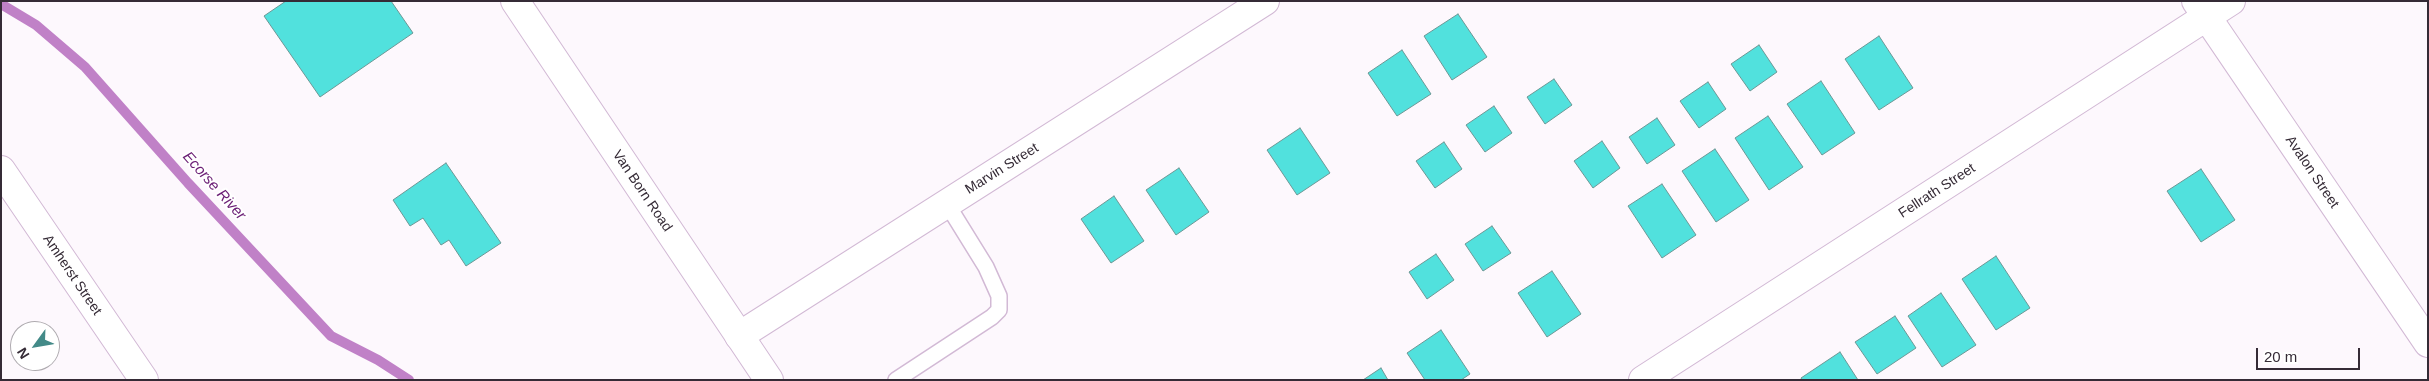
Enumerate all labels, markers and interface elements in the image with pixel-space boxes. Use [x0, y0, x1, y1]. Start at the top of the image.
street label: Avalon Street [2282, 133, 2342, 211]
street label: Marvin Street [962, 140, 1042, 198]
street label: Van Born Road [609, 147, 675, 235]
water label: Ecorse River [179, 148, 249, 224]
street label: Fellrath Street [1896, 160, 1978, 222]
street label: Amherst Street [39, 232, 105, 318]
north arrow [10, 321, 60, 371]
scale bar [2259, 338, 2363, 370]
text: N [14, 345, 33, 362]
text: 20 m [2264, 348, 2297, 365]

